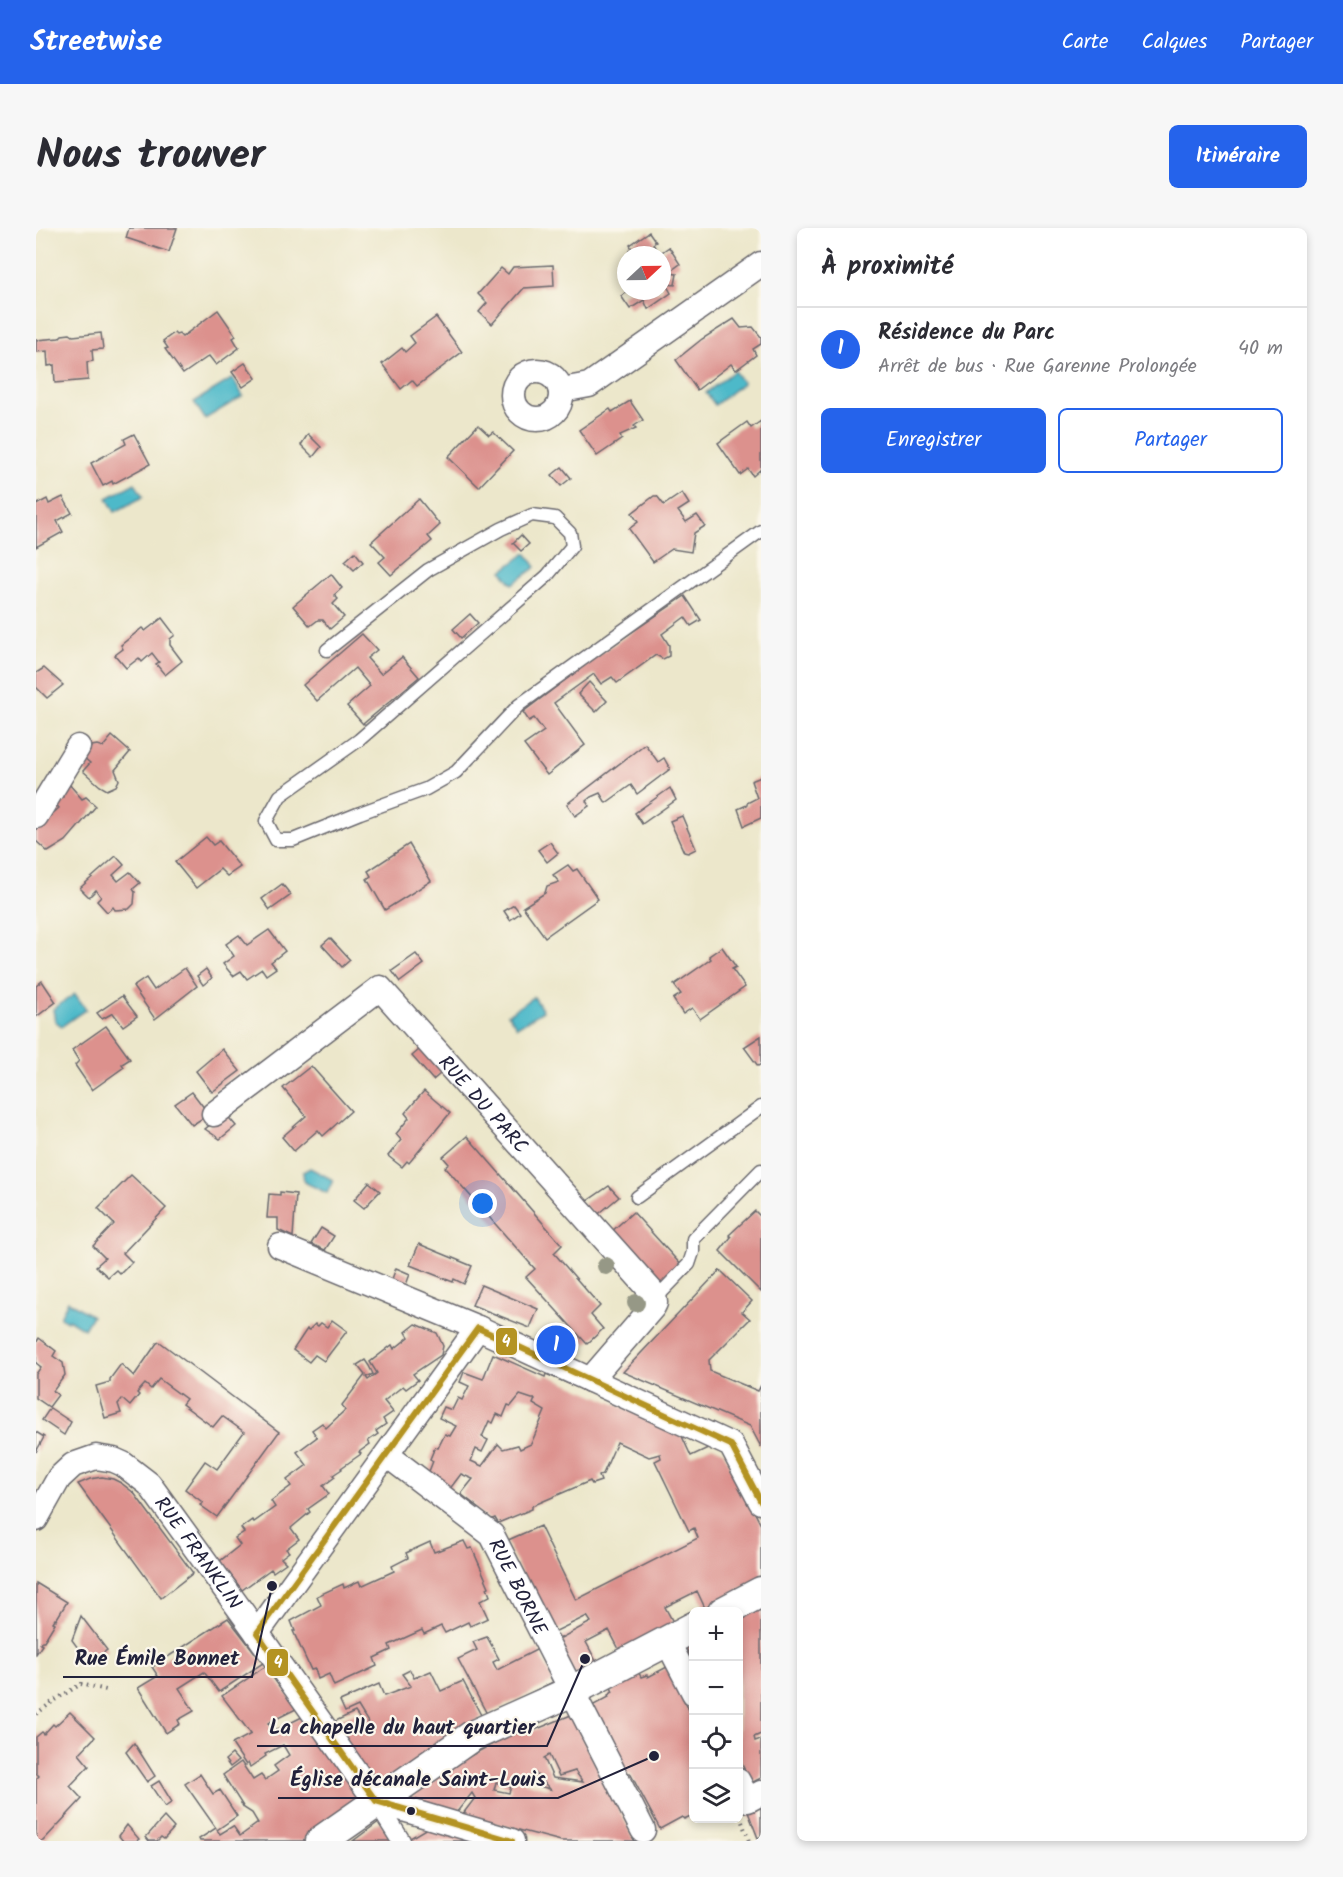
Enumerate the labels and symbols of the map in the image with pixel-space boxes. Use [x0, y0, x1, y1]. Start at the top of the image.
north arrow [617, 246, 671, 300]
street label: RUE DU PARC [429, 1049, 535, 1162]
your location [468, 1189, 497, 1218]
pin: 1 [536, 1322, 576, 1368]
line badge: 4 [495, 1327, 518, 1356]
text: 4 [502, 1330, 511, 1355]
street label: RUE FRANKLIN [145, 1490, 249, 1617]
street label: RUE BORNE [478, 1533, 555, 1643]
callout: Rue Émile Bonnet [63, 1638, 252, 1677]
text: Rue Émile Bonnet [75, 1643, 240, 1676]
line badge: 4 [266, 1648, 289, 1677]
text: 4 [274, 1651, 283, 1676]
callout: La chapelle du haut quartier [257, 1707, 547, 1746]
text: La chapelle du haut quartier [269, 1712, 537, 1745]
callout: Église décanale Saint-Louis [278, 1759, 558, 1798]
text: Église décanale Saint-Louis [290, 1764, 546, 1797]
unlabelled marker [405, 1805, 417, 1817]

